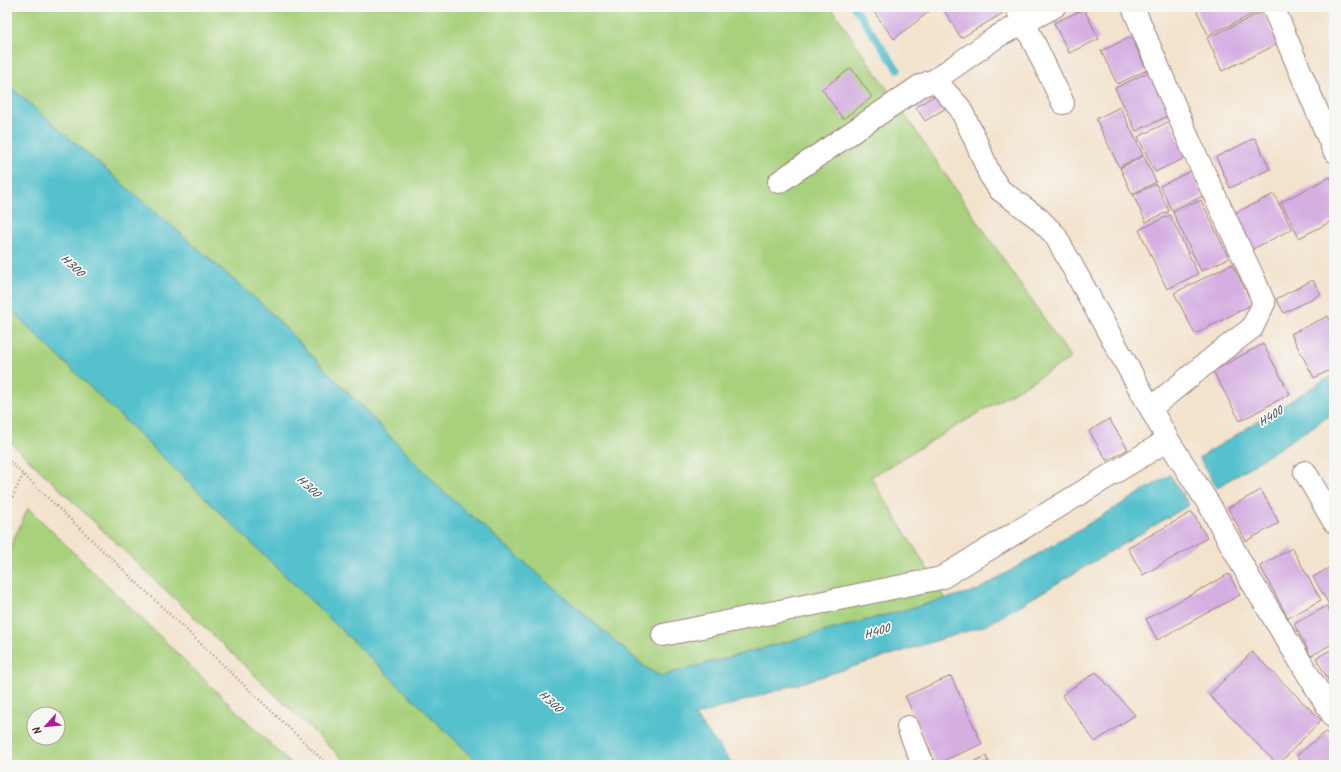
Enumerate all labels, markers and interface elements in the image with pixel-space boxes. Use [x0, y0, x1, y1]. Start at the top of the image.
water label: H300 [56, 250, 90, 283]
water label: H400 [1255, 401, 1289, 432]
water label: H300 [292, 471, 326, 504]
water label: H400 [862, 619, 894, 645]
water label: H300 [534, 686, 568, 719]
north arrow [26, 706, 66, 746]
text: N [28, 723, 48, 737]

